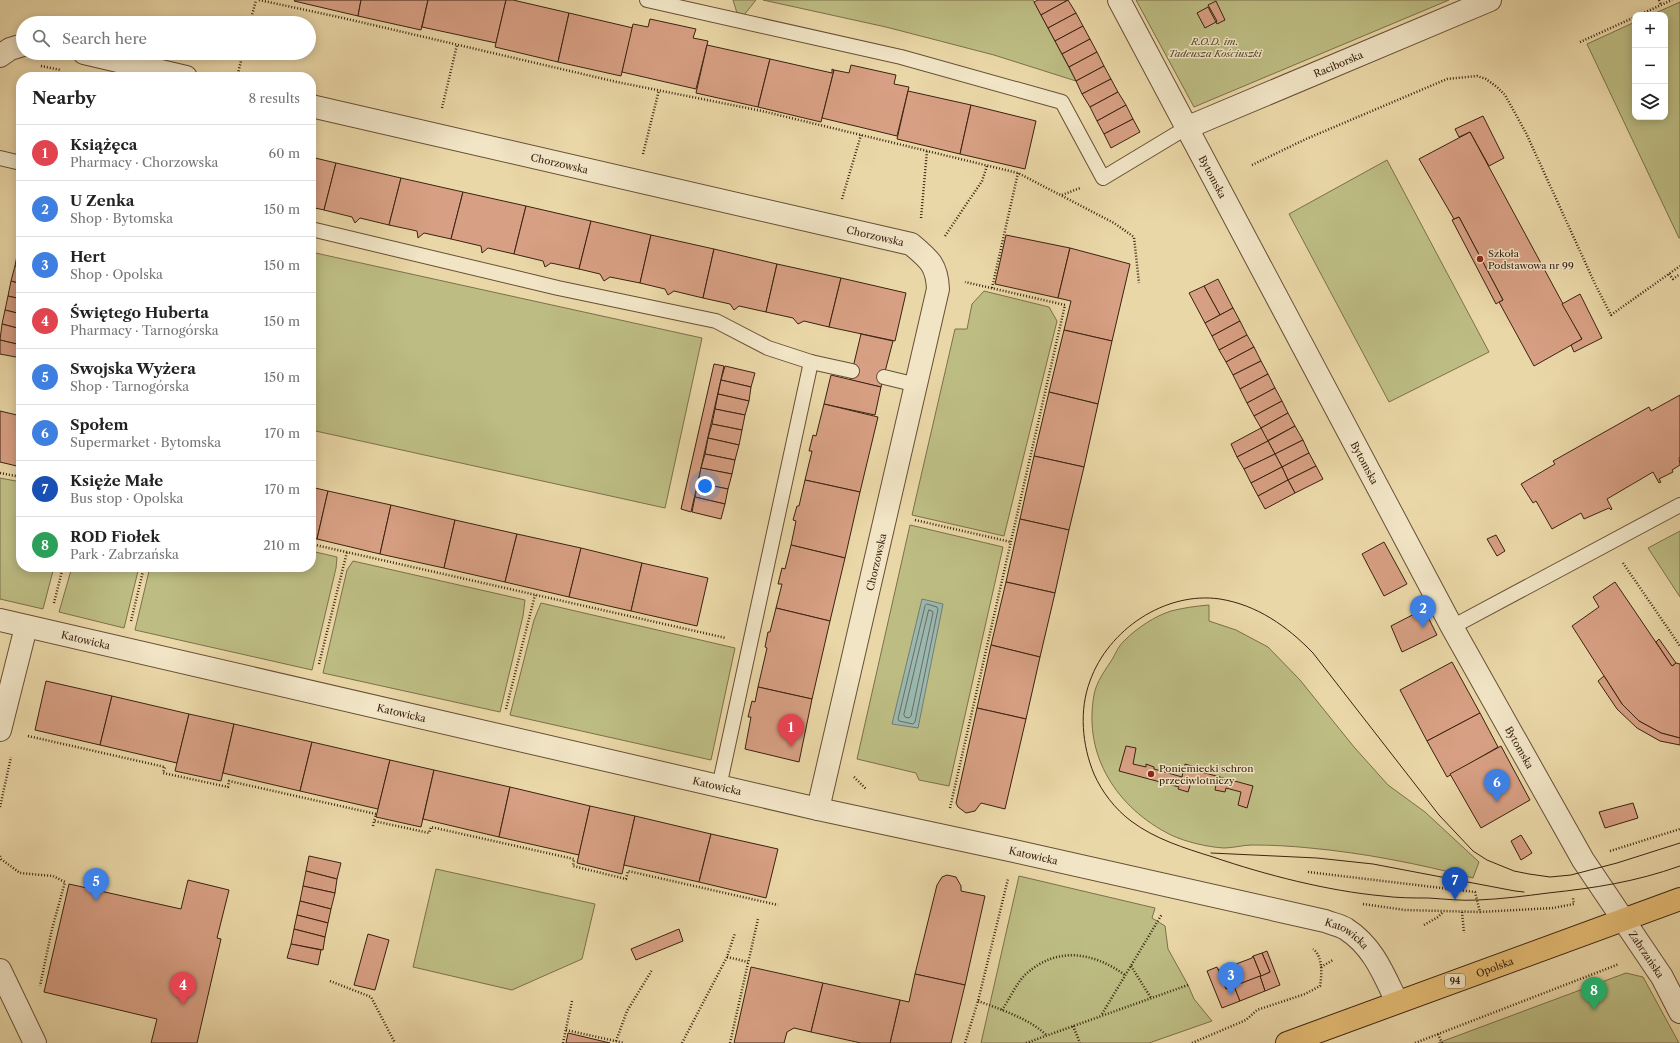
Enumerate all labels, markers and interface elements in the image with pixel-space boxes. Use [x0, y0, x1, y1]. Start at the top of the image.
map controls [1632, 12, 1668, 120]
button: + [1632, 12, 1668, 48]
search box [16, 16, 316, 60]
icon: search [30, 27, 52, 49]
text: Search here [62, 29, 147, 48]
park label: R.O.D. im. Tadeusza Kościuszki [1168, 35, 1262, 60]
street label: Raciborska [1312, 48, 1366, 81]
button: − [1632, 48, 1668, 84]
button: layers [1632, 84, 1668, 120]
text: Nearby [32, 88, 96, 108]
text: 8 results [248, 90, 300, 106]
text: Książęca [70, 135, 137, 154]
text: 1 [42, 145, 48, 161]
text: 60 m [269, 145, 300, 161]
street label: Chorzowska [529, 151, 590, 177]
street label: Bytomska [1196, 153, 1229, 201]
text: Pharmacy · Chorzowska [70, 154, 218, 170]
text: U Zenka [70, 191, 134, 210]
text: 2 [41, 201, 49, 217]
text: 150 m [264, 201, 300, 217]
text: Shop · Bytomska [70, 210, 173, 226]
street label: Chorzowska [845, 223, 906, 249]
text: Hert [70, 247, 106, 266]
place label: Szkoła Podstawowa nr 99 [1488, 247, 1574, 272]
marker: Szkoła Podstawowa nr 99 [1475, 254, 1485, 264]
text: 3 [41, 257, 49, 273]
text: 150 m [264, 257, 300, 273]
text: Shop · Opolska [70, 266, 163, 282]
text: Świętego Huberta [70, 303, 209, 322]
text: 4 [41, 313, 49, 329]
text: 150 m [264, 313, 300, 329]
text: Pharmacy · Tarnogórska [70, 322, 219, 338]
text: Swojska Wyżera [70, 359, 196, 378]
text: 5 [41, 369, 49, 385]
text: 150 m [264, 369, 300, 385]
text: Shop · Tarnogórska [70, 378, 189, 394]
text: Społem [70, 415, 128, 434]
text: 6 [41, 425, 49, 441]
text: 170 m [264, 425, 300, 441]
text: Supermarket · Bytomska [70, 434, 221, 450]
street label: Bytomska [1348, 439, 1381, 487]
text: Księże Małe [70, 471, 163, 490]
your location [695, 476, 715, 496]
text: 7 [42, 481, 48, 497]
text: 170 m [264, 481, 300, 497]
text: Bus stop · Opolska [70, 490, 183, 506]
text: ROD Fiołek [70, 527, 160, 546]
street label: Chorzowska [864, 531, 890, 592]
text: 8 [41, 537, 49, 553]
text: 210 m [263, 537, 300, 553]
text: Park · Zabrzańska [70, 546, 179, 562]
pin: 2 [1410, 595, 1436, 628]
street label: Katowicka [60, 628, 112, 652]
street label: Katowicka [376, 701, 428, 725]
pin: 1 [778, 714, 804, 747]
street label: Bytomska [1502, 724, 1537, 772]
place label: Poniemiecki schron przeciwlotniczy [1159, 762, 1254, 787]
marker: Poniemiecki schron przeciwlotniczy [1146, 769, 1156, 779]
pin: 6 [1484, 769, 1510, 802]
street label: Katowicka [691, 774, 743, 798]
street label: Katowicka [1008, 844, 1060, 868]
pin: 7 [1442, 867, 1468, 900]
pin: 5 [83, 868, 109, 901]
street label: Katowicka [1323, 916, 1372, 952]
street label: Zabrzańska [1626, 928, 1667, 981]
street label: Opolska [1474, 954, 1516, 980]
pin: 3 [1218, 962, 1244, 995]
pin: 4 [170, 972, 196, 1005]
road number: 94 [1445, 974, 1465, 988]
pin: 8 [1581, 977, 1607, 1010]

